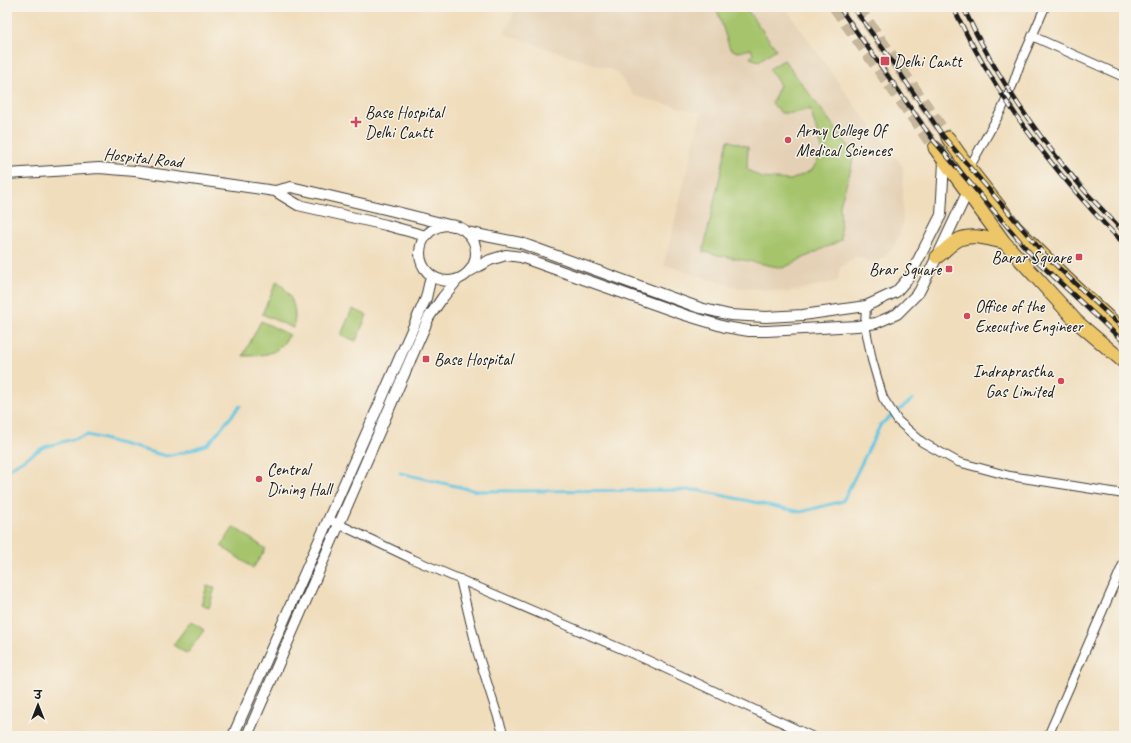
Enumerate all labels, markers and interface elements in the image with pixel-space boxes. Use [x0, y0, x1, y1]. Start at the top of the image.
place label: Delhi Cantt [894, 51, 964, 72]
marker: Delhi Cantt [879, 55, 891, 67]
place label: Base Hospital Delhi Cantt [365, 102, 446, 143]
marker: Base Hospital Delhi Cantt [350, 116, 362, 128]
place label: Army College Of Medical Sciences [796, 120, 894, 161]
marker: Army College Of Medical Sciences [783, 135, 793, 145]
street label: Hospital Road [103, 143, 187, 173]
place label: Barar Square [992, 247, 1072, 268]
marker: Barar Square [1074, 252, 1084, 262]
place label: Brar Square [869, 259, 942, 280]
marker: Brar Square [944, 264, 954, 274]
place label: Office of the Executive Engineer [975, 296, 1084, 337]
marker: Office of the Executive Engineer [962, 311, 972, 321]
place label: Base Hospital [434, 349, 515, 370]
marker: Base Hospital [421, 354, 431, 364]
place label: Indraprastha Gas Limited [973, 361, 1055, 402]
marker: Indraprastha Gas Limited [1056, 376, 1066, 386]
place label: Central Dining Hall [267, 459, 334, 500]
marker: Central Dining Hall [254, 474, 264, 484]
north arrow [18, 685, 58, 725]
text: उ [33, 688, 43, 702]

